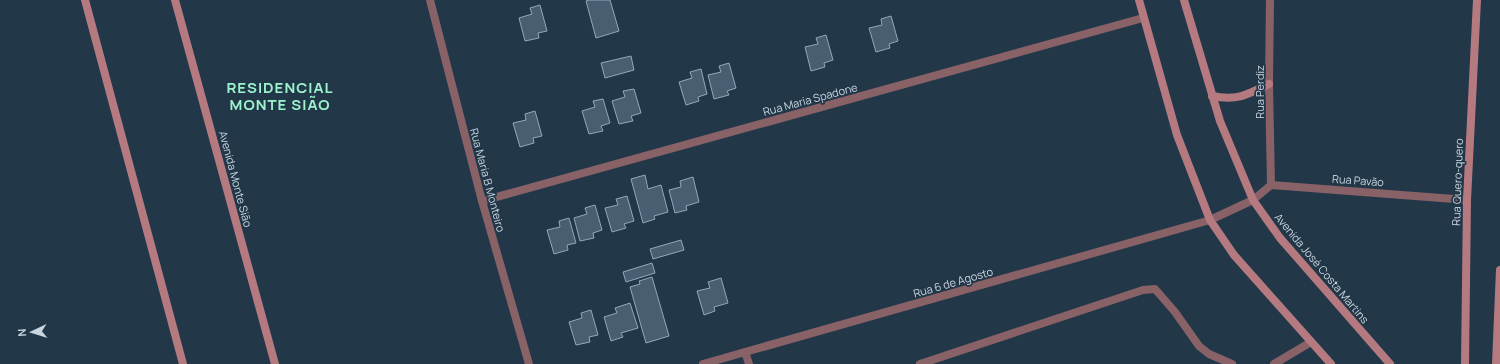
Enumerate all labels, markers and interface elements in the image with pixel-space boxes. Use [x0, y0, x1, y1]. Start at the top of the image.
street label: Rua Perdiz [1252, 65, 1267, 119]
district label: RESIDENCIAL MONTE SIÃO [226, 77, 334, 115]
street label: Rua Maria Spadone [761, 79, 859, 119]
street label: Rua Maria B Monteiro [467, 126, 509, 234]
street label: Avenida Monte Sião [216, 129, 256, 229]
street label: Rua Quero-quero [1448, 138, 1466, 226]
street label: Rua Pavão [1332, 171, 1385, 189]
street label: Avenida José Costa Martins [1271, 210, 1373, 326]
street label: Rua 6 de Agosto [911, 263, 995, 301]
north arrow [12, 312, 52, 352]
text: N [14, 328, 29, 337]

